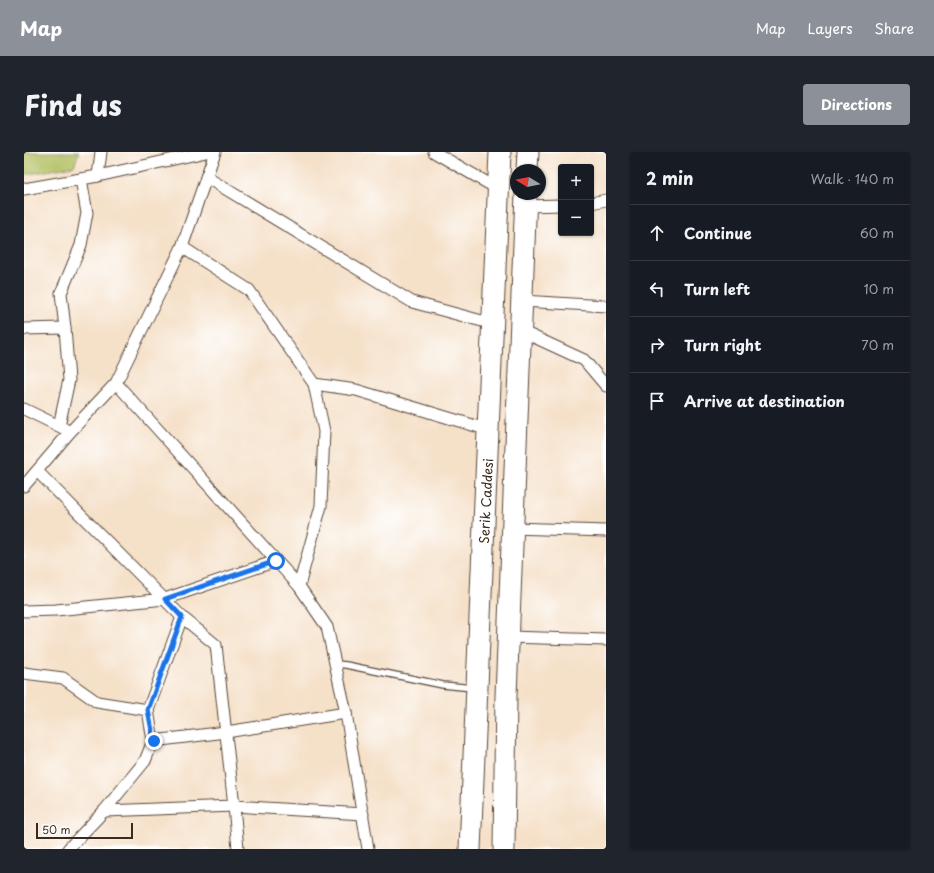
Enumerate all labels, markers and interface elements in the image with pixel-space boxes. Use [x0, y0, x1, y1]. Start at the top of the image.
text: Map [20, 14, 62, 42]
text: Map [756, 18, 786, 39]
text: Layers [808, 18, 853, 39]
text: Share [875, 18, 914, 39]
text: Find us [24, 83, 122, 126]
button: Directions [803, 84, 910, 125]
north arrow [510, 164, 546, 200]
map controls [558, 164, 594, 236]
button: + [558, 164, 594, 200]
text: 2 min [646, 165, 693, 191]
text: Walk · 140 m [811, 169, 894, 188]
button: − [558, 200, 594, 236]
text: Continue [684, 221, 752, 244]
icon: ahead [646, 222, 668, 244]
text: 60 m [860, 223, 894, 242]
text: Turn left [684, 277, 750, 300]
icon: left [646, 278, 668, 300]
text: 10 m [864, 279, 894, 298]
text: Turn right [684, 333, 761, 356]
icon: right [646, 334, 668, 356]
text: 70 m [861, 335, 894, 354]
text: Arrive at destination [684, 389, 845, 412]
icon: arrive [646, 390, 668, 412]
street label: Serik Caddesi [474, 458, 497, 544]
route start [267, 552, 285, 570]
route end [145, 732, 163, 750]
scale bar [36, 821, 133, 840]
text: 50 m [42, 821, 71, 838]

